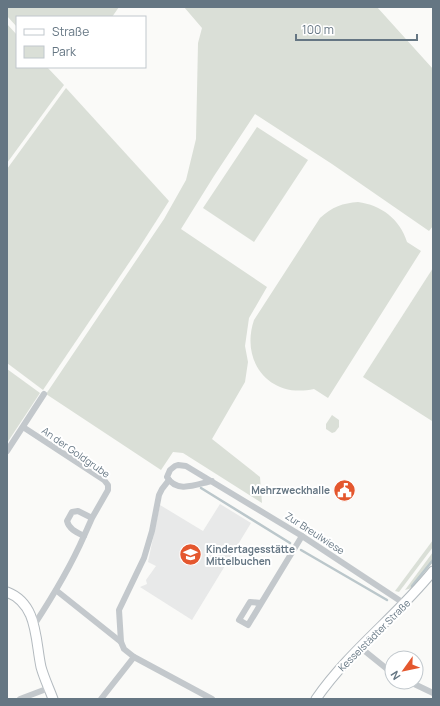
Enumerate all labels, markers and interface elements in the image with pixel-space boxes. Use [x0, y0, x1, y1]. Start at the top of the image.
legend [16, 16, 146, 68]
scale bar [296, 16, 417, 42]
text: 100 m [302, 21, 334, 38]
text: Straße [52, 23, 89, 40]
text: Park [52, 43, 77, 60]
street label: An der Goldgrube [39, 423, 113, 481]
public building icon: Mehrzweckhalle [332, 477, 358, 503]
place label: Mehrzweckhalle [251, 483, 330, 497]
street label: Zur Breulwiese [283, 509, 348, 558]
school or university icon: Kindertagesstätte Mittelbuchen [177, 542, 203, 568]
place label: Kindertagesstätte Mittelbuchen [206, 542, 295, 568]
street label: Kesselstädter Straße [335, 596, 413, 674]
north arrow [384, 650, 424, 690]
text: N [387, 668, 404, 683]

